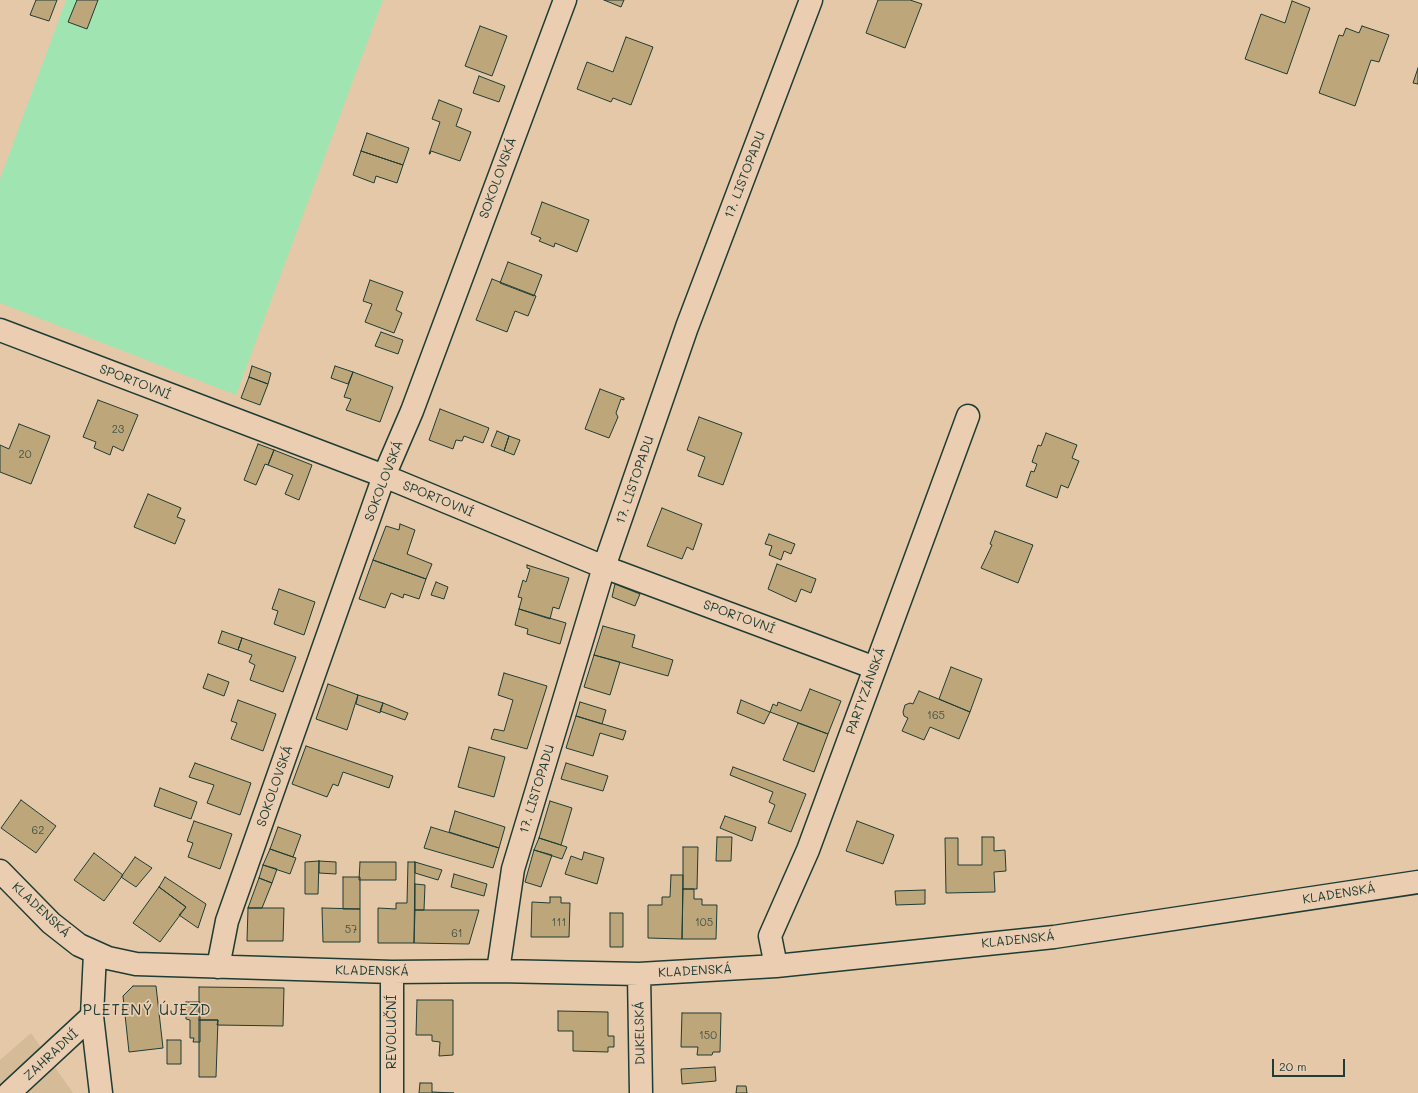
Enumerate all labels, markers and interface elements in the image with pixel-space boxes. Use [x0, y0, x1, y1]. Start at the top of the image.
street label: 17. LISTOPADU [721, 129, 769, 221]
street label: SOKOLOVSKÁ [476, 135, 520, 221]
street label: SPORTOVNÍ [97, 361, 173, 403]
house number: 23 [112, 423, 124, 437]
street label: 17. LISTOPADU [613, 434, 657, 526]
street label: SOKOLOVSKÁ [361, 438, 407, 524]
house number: 20 [19, 448, 31, 462]
street label: SPORTOVNÍ [400, 478, 476, 520]
street label: SPORTOVNÍ [701, 597, 777, 637]
street label: PARTYZÁNSKÁ [843, 645, 889, 737]
house number: 165 [927, 709, 945, 723]
street label: SOKOLOVSKÁ [254, 743, 296, 829]
street label: 17. LISTOPADU [516, 743, 558, 835]
house number: 62 [32, 824, 44, 838]
street label: KLADENSKÁ [9, 879, 73, 941]
street label: KLADENSKÁ [1301, 881, 1377, 907]
house number: 111 [552, 916, 566, 930]
house number: 105 [695, 916, 713, 930]
house number: 57 [345, 923, 357, 937]
house number: 61 [451, 927, 463, 941]
street label: KLADENSKÁ [980, 928, 1056, 952]
street label: KLADENSKÁ [658, 961, 732, 981]
street label: KLADENSKÁ [335, 963, 409, 979]
street label: REVOLUČNÍ [384, 995, 400, 1069]
district label: PLETENÝ ÚJEZD [83, 1001, 211, 1019]
street label: DUKELSKÁ [632, 1001, 648, 1065]
street label: ZAHRADNÍ [21, 1026, 81, 1084]
house number: 150 [699, 1029, 717, 1043]
scale bar [1274, 1051, 1347, 1077]
text: 20 m [1279, 1058, 1307, 1074]

